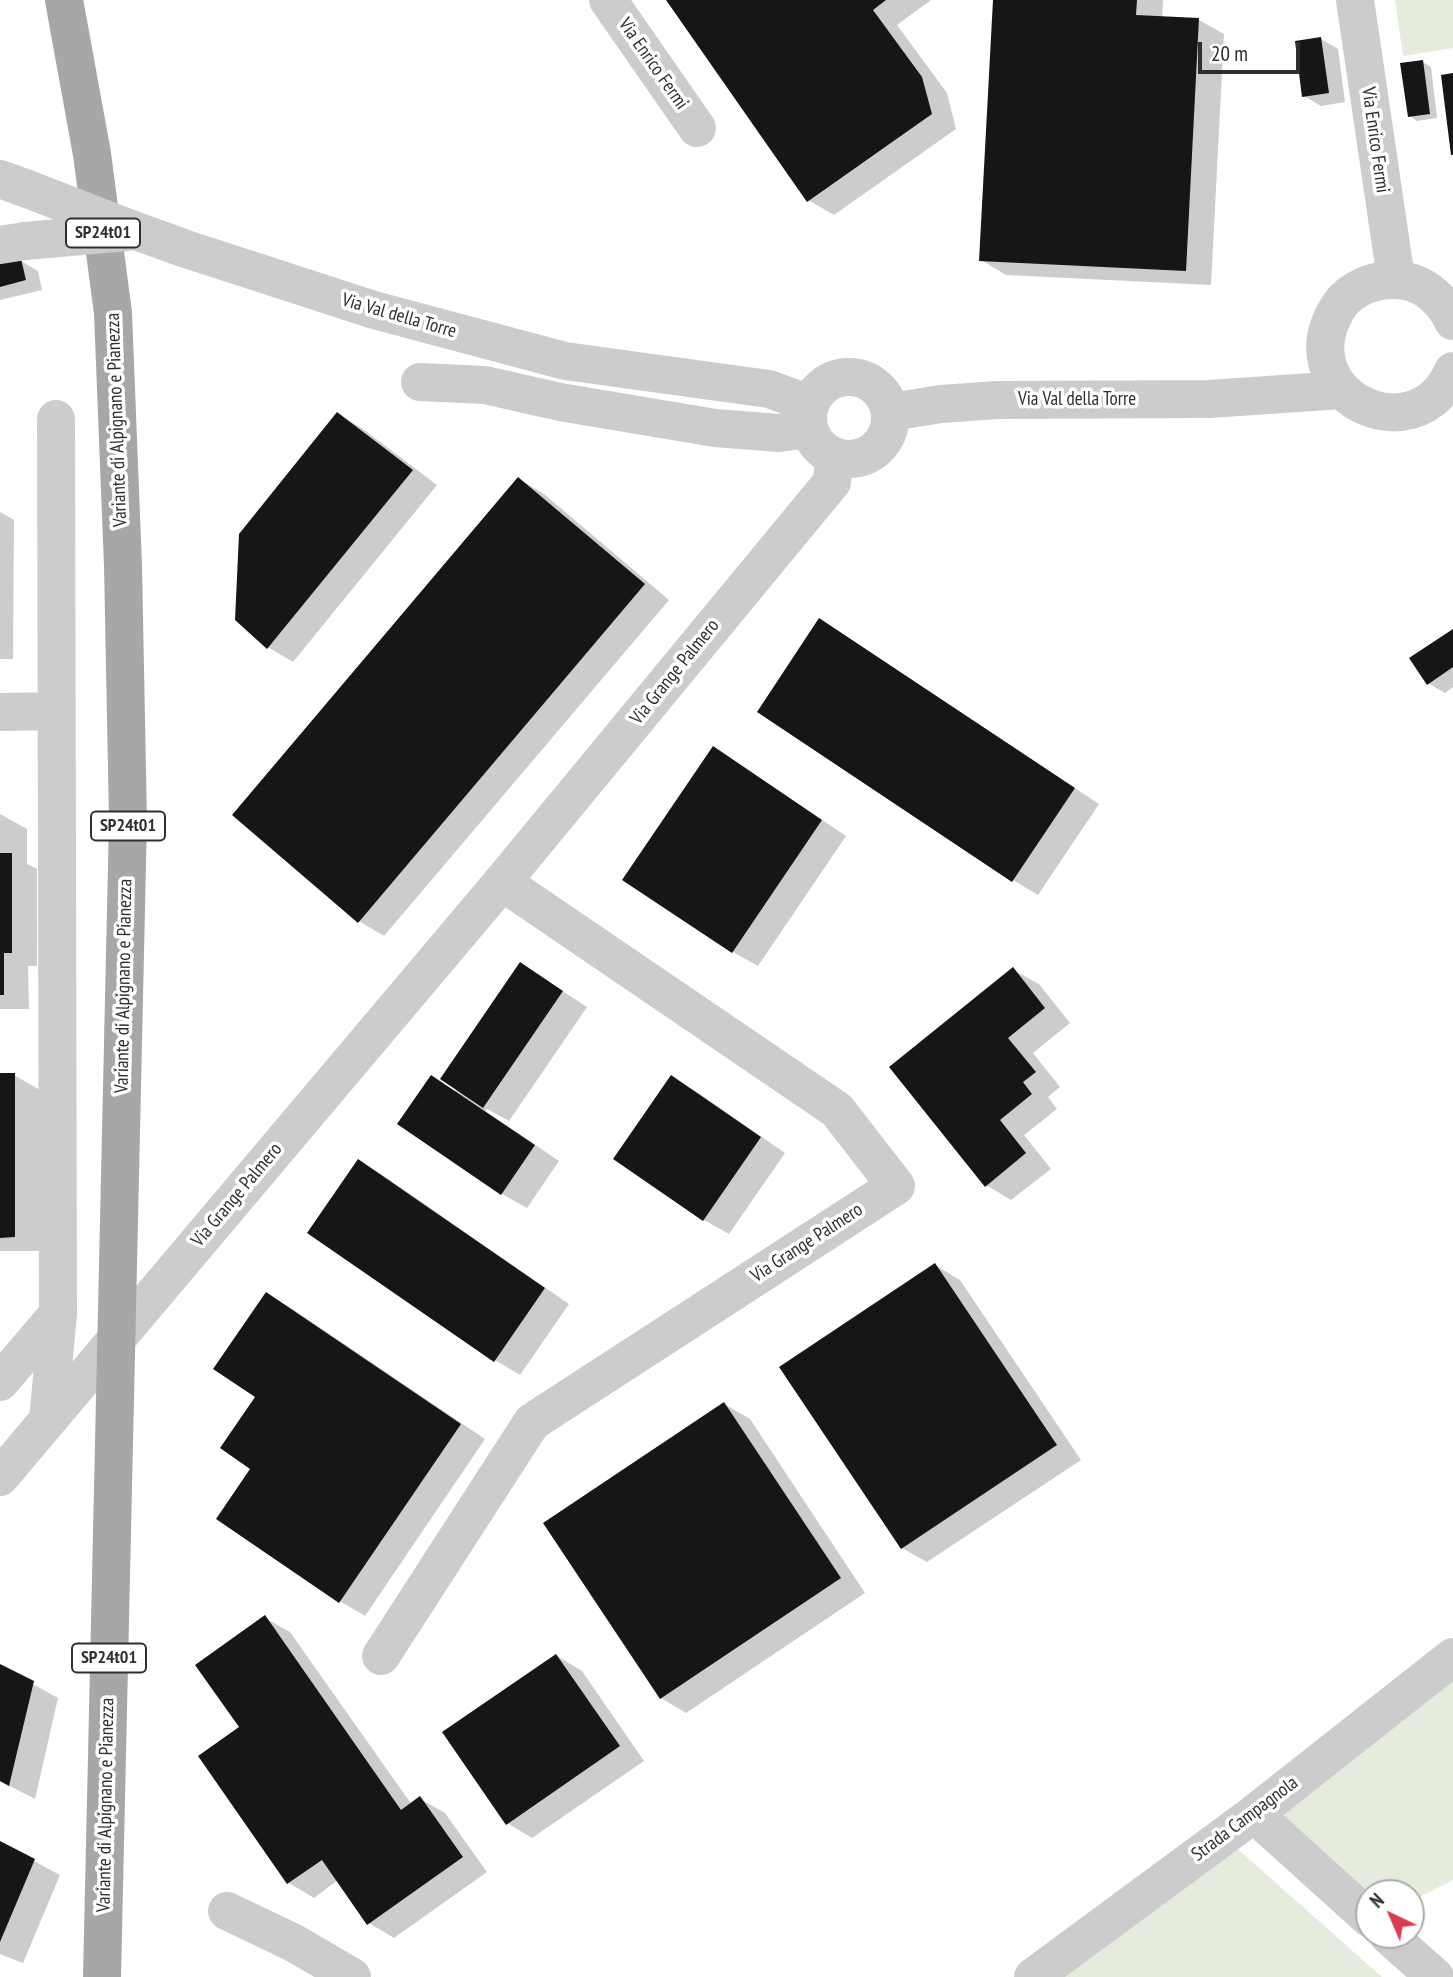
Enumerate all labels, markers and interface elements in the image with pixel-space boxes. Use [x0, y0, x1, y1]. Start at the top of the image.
street label: Via Enrico Fermi [613, 14, 693, 114]
scale bar [1201, 28, 1302, 72]
text: 20 m [1211, 40, 1248, 67]
street label: Via Enrico Fermi [1356, 86, 1394, 194]
road number: SP24t01 [66, 218, 140, 247]
street label: Via Val della Torre [339, 289, 459, 343]
street label: Variante di Alpignano e Pianezza [102, 313, 132, 527]
street label: Via Val della Torre [1018, 389, 1136, 411]
street label: Via Grange Palmero [626, 615, 724, 729]
road number: SP24t01 [91, 812, 165, 840]
street label: Variante di Alpignano e Pianezza [111, 879, 137, 1093]
street label: Via Grange Palmero [187, 1138, 287, 1252]
street label: Via Grange Palmero [747, 1198, 867, 1288]
road number: SP24t01 [72, 1644, 146, 1672]
street label: Variante di Alpignano e Pianezza [93, 1698, 119, 1912]
street label: Strada Campagnola [1187, 1772, 1303, 1866]
north arrow [1355, 1879, 1425, 1949]
text: N [1365, 1888, 1389, 1913]

